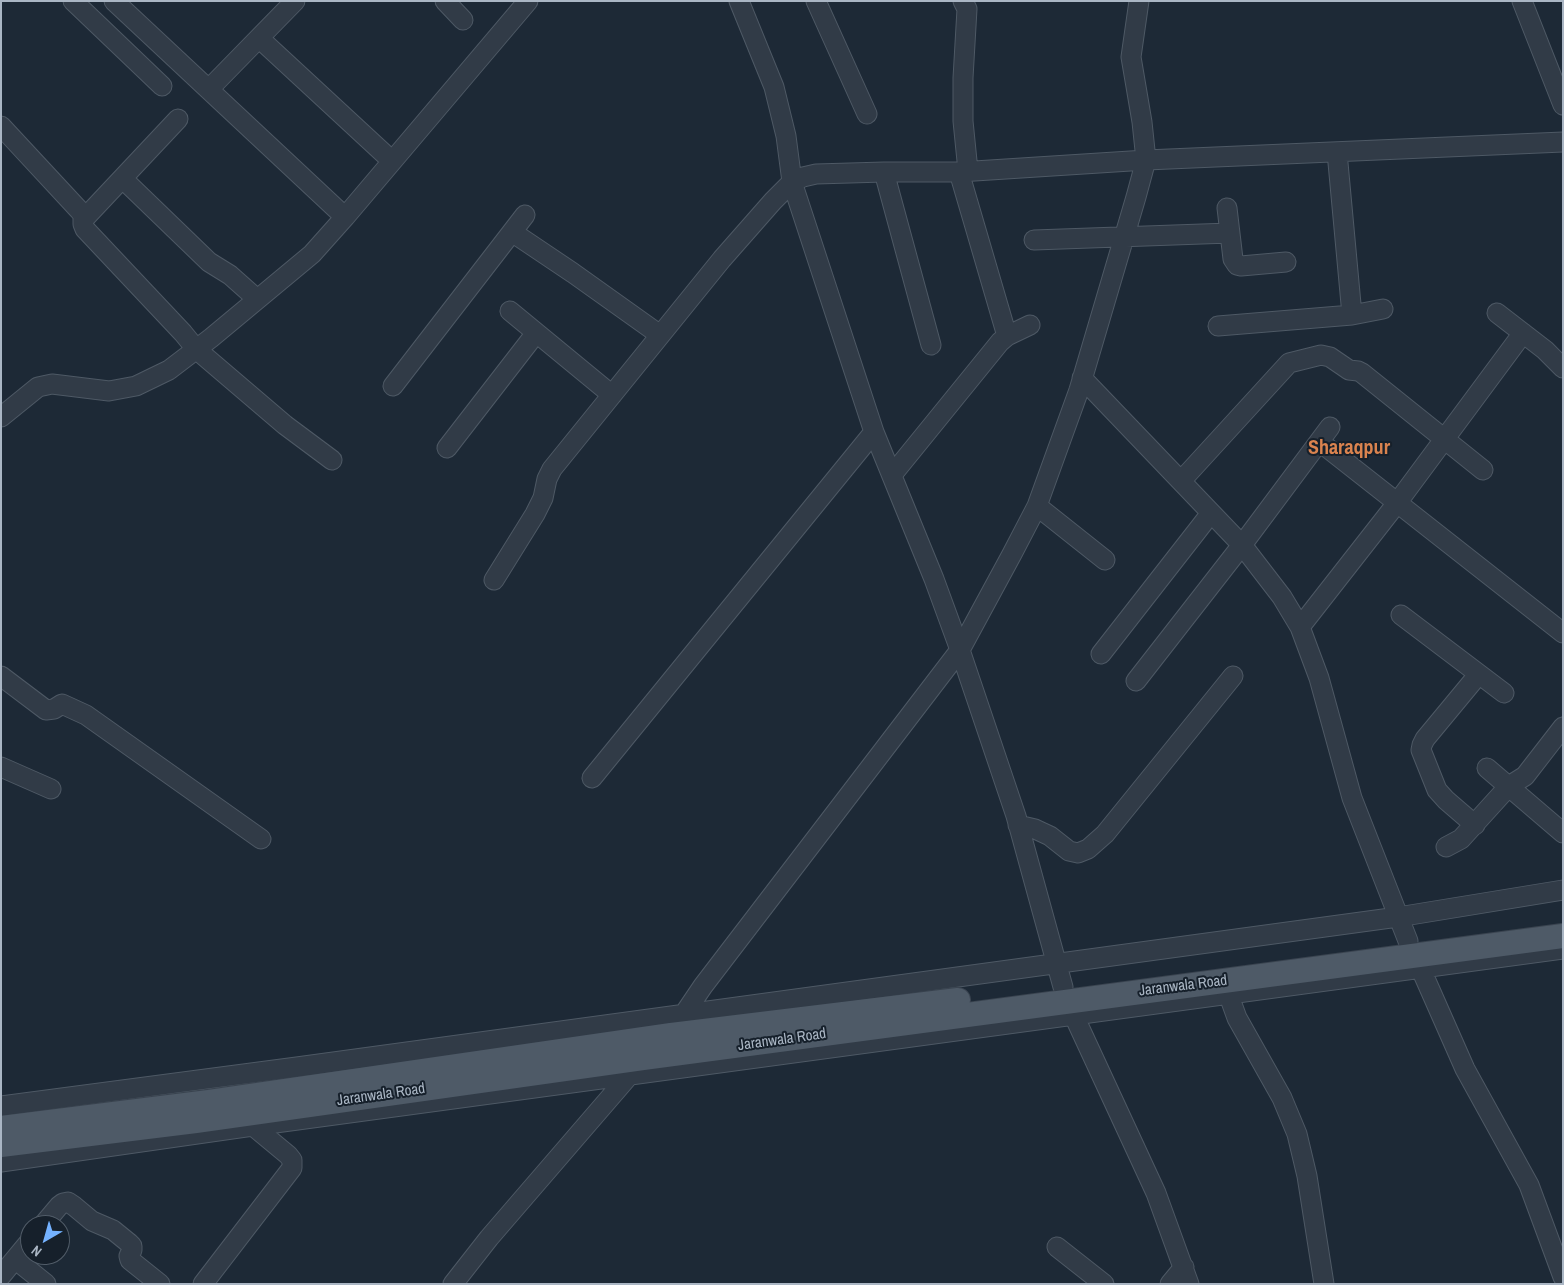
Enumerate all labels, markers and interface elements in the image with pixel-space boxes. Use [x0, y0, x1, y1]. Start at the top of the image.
district label: Sharaqpur [1308, 437, 1390, 461]
street label: Jaranwala Road [1138, 972, 1228, 1000]
street label: Jaranwala Road [737, 1025, 827, 1055]
street label: Jaranwala Road [336, 1080, 426, 1110]
north arrow [20, 1215, 70, 1265]
text: N [28, 1241, 45, 1261]

